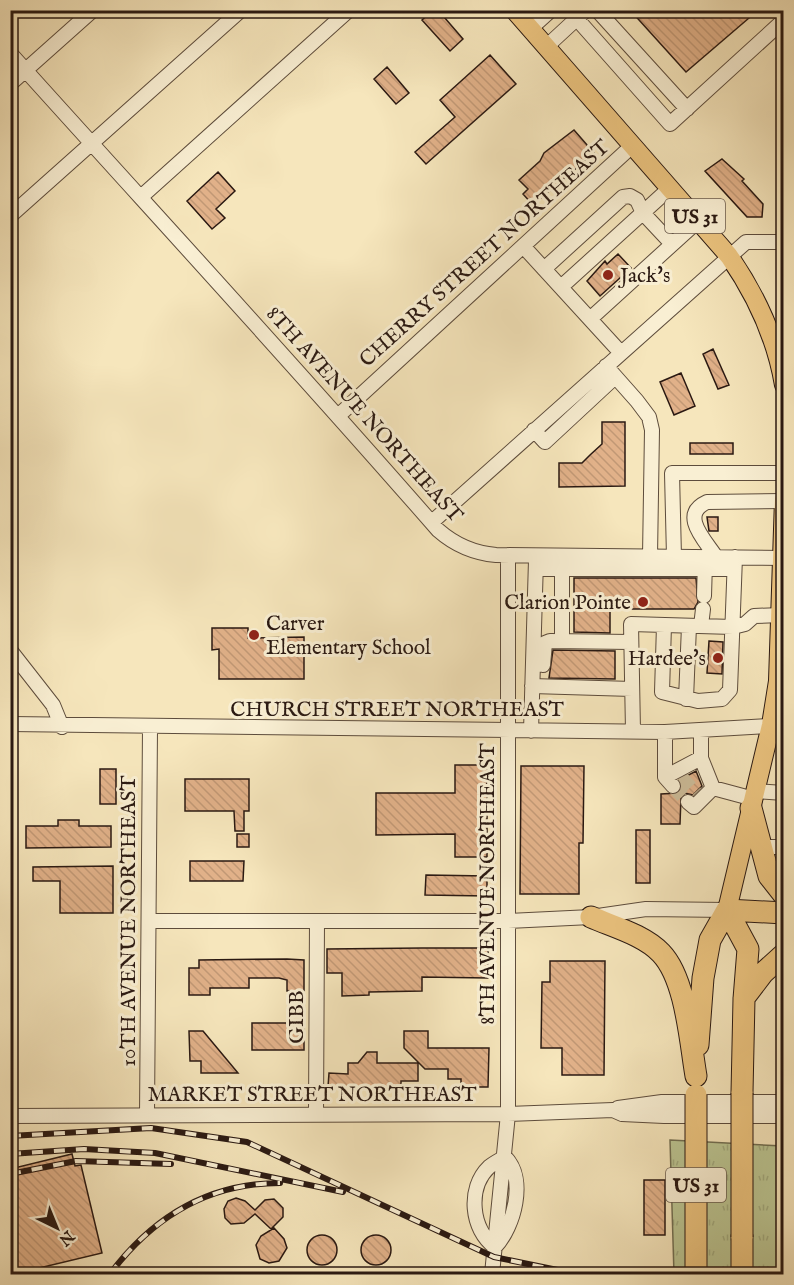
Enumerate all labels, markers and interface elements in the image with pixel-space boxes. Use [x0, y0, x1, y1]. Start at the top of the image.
street label: CHERRY STREET NORTHEAST [354, 134, 616, 374]
road number: US 31 [665, 199, 725, 233]
place label: Jack's [618, 263, 670, 290]
marker: Jack's [601, 268, 615, 282]
street label: 8TH AVENUE NORTHEAST [260, 301, 469, 529]
place label: Clarion Pointe [504, 590, 631, 617]
marker: Clarion Pointe [636, 595, 650, 609]
place label: Carver Elementary School [266, 611, 431, 662]
marker: Carver Elementary School [247, 628, 261, 642]
place label: Hardee's [628, 646, 706, 673]
marker: Hardee's [711, 651, 725, 665]
street label: CHURCH STREET NORTHEAST [230, 697, 565, 724]
street label: 8TH AVENUE NORTHEAST [475, 743, 502, 1025]
street label: 10TH AVENUE NORTHEAST [116, 775, 143, 1067]
street label: GIBB [284, 990, 311, 1044]
street label: MARKET STREET NORTHEAST [147, 1082, 477, 1109]
road number: US 31 [666, 1168, 726, 1202]
north arrow [27, 1198, 87, 1258]
text: N [54, 1225, 78, 1250]

